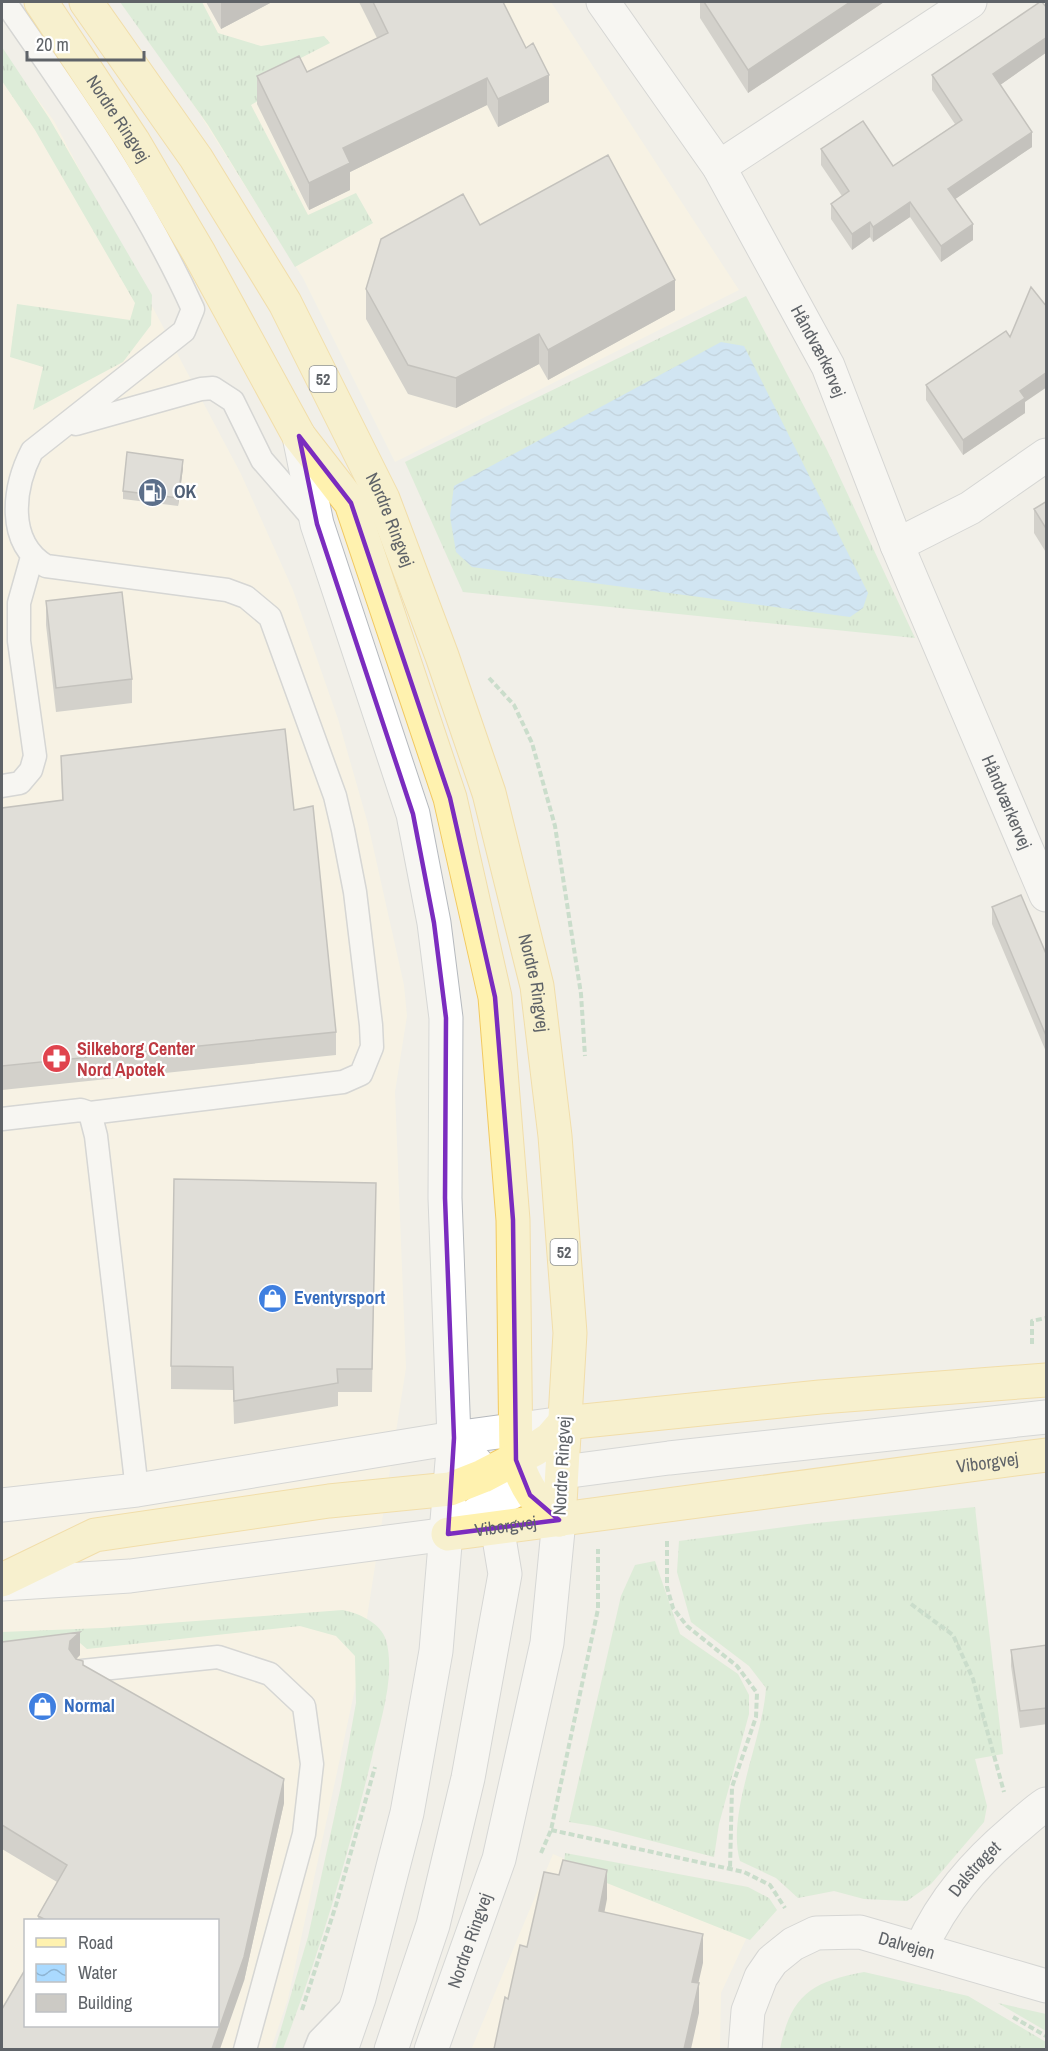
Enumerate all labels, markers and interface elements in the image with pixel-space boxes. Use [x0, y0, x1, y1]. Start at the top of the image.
scale bar [27, 24, 144, 62]
text: 20 m [36, 32, 69, 57]
street label: Nordre Ringvej [81, 70, 156, 167]
street label: Håndværkervej [785, 300, 852, 401]
road number: 52 [310, 366, 336, 392]
street label: Nordre Ringvej [360, 468, 420, 570]
fuel station icon: OK [137, 476, 169, 508]
place label: OK [174, 479, 196, 504]
street label: Håndværkervej [976, 751, 1038, 853]
street label: Nordre Ringvej [512, 931, 555, 1033]
place label: Silkeborg Center Nord Apotek [77, 1036, 195, 1082]
pharmacy icon: Silkeborg Center Nord Apotek [40, 1043, 72, 1075]
road number: 52 [550, 1239, 578, 1265]
shop icon: Eventyrsport [257, 1282, 289, 1314]
place label: Eventyrsport [294, 1285, 385, 1310]
street label: Nordre Ringvej [546, 1416, 577, 1516]
street label: Viborgvej [955, 1446, 1020, 1479]
street label: Viborgvej [473, 1509, 538, 1542]
shop icon: Normal [27, 1690, 59, 1722]
place label: Normal [64, 1693, 115, 1718]
street label: Dalstrøget [942, 1835, 1006, 1902]
street label: Nordre Ringvej [441, 1890, 498, 1992]
legend [24, 1919, 219, 2027]
street label: Dalvejen [876, 1925, 938, 1965]
text: Road [78, 1930, 113, 1955]
text: Water [78, 1960, 117, 1985]
text: Building [78, 1990, 133, 2015]

